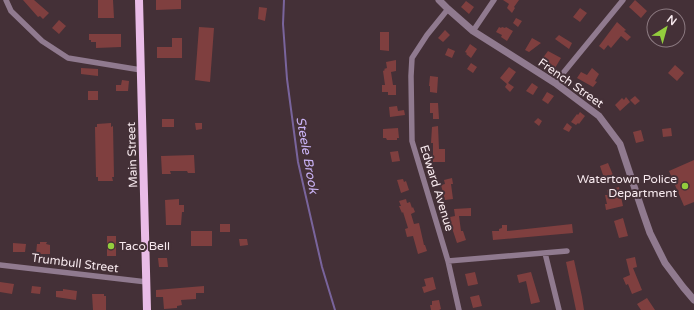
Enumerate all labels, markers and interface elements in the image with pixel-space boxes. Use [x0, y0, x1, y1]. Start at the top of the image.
north arrow [646, 8, 686, 48]
text: N [664, 13, 679, 28]
street label: French Street [536, 55, 607, 111]
water label: Steele Brook [292, 115, 322, 196]
street label: Main Street [124, 121, 140, 188]
street label: Edward Avenue [417, 143, 457, 233]
place label: Watertown Police Department [577, 172, 677, 200]
marker: Watertown Police Department [680, 181, 690, 191]
place label: Taco Bell [119, 239, 170, 253]
marker: Taco Bell [106, 241, 116, 251]
street label: Trumbull Street [31, 251, 120, 275]

